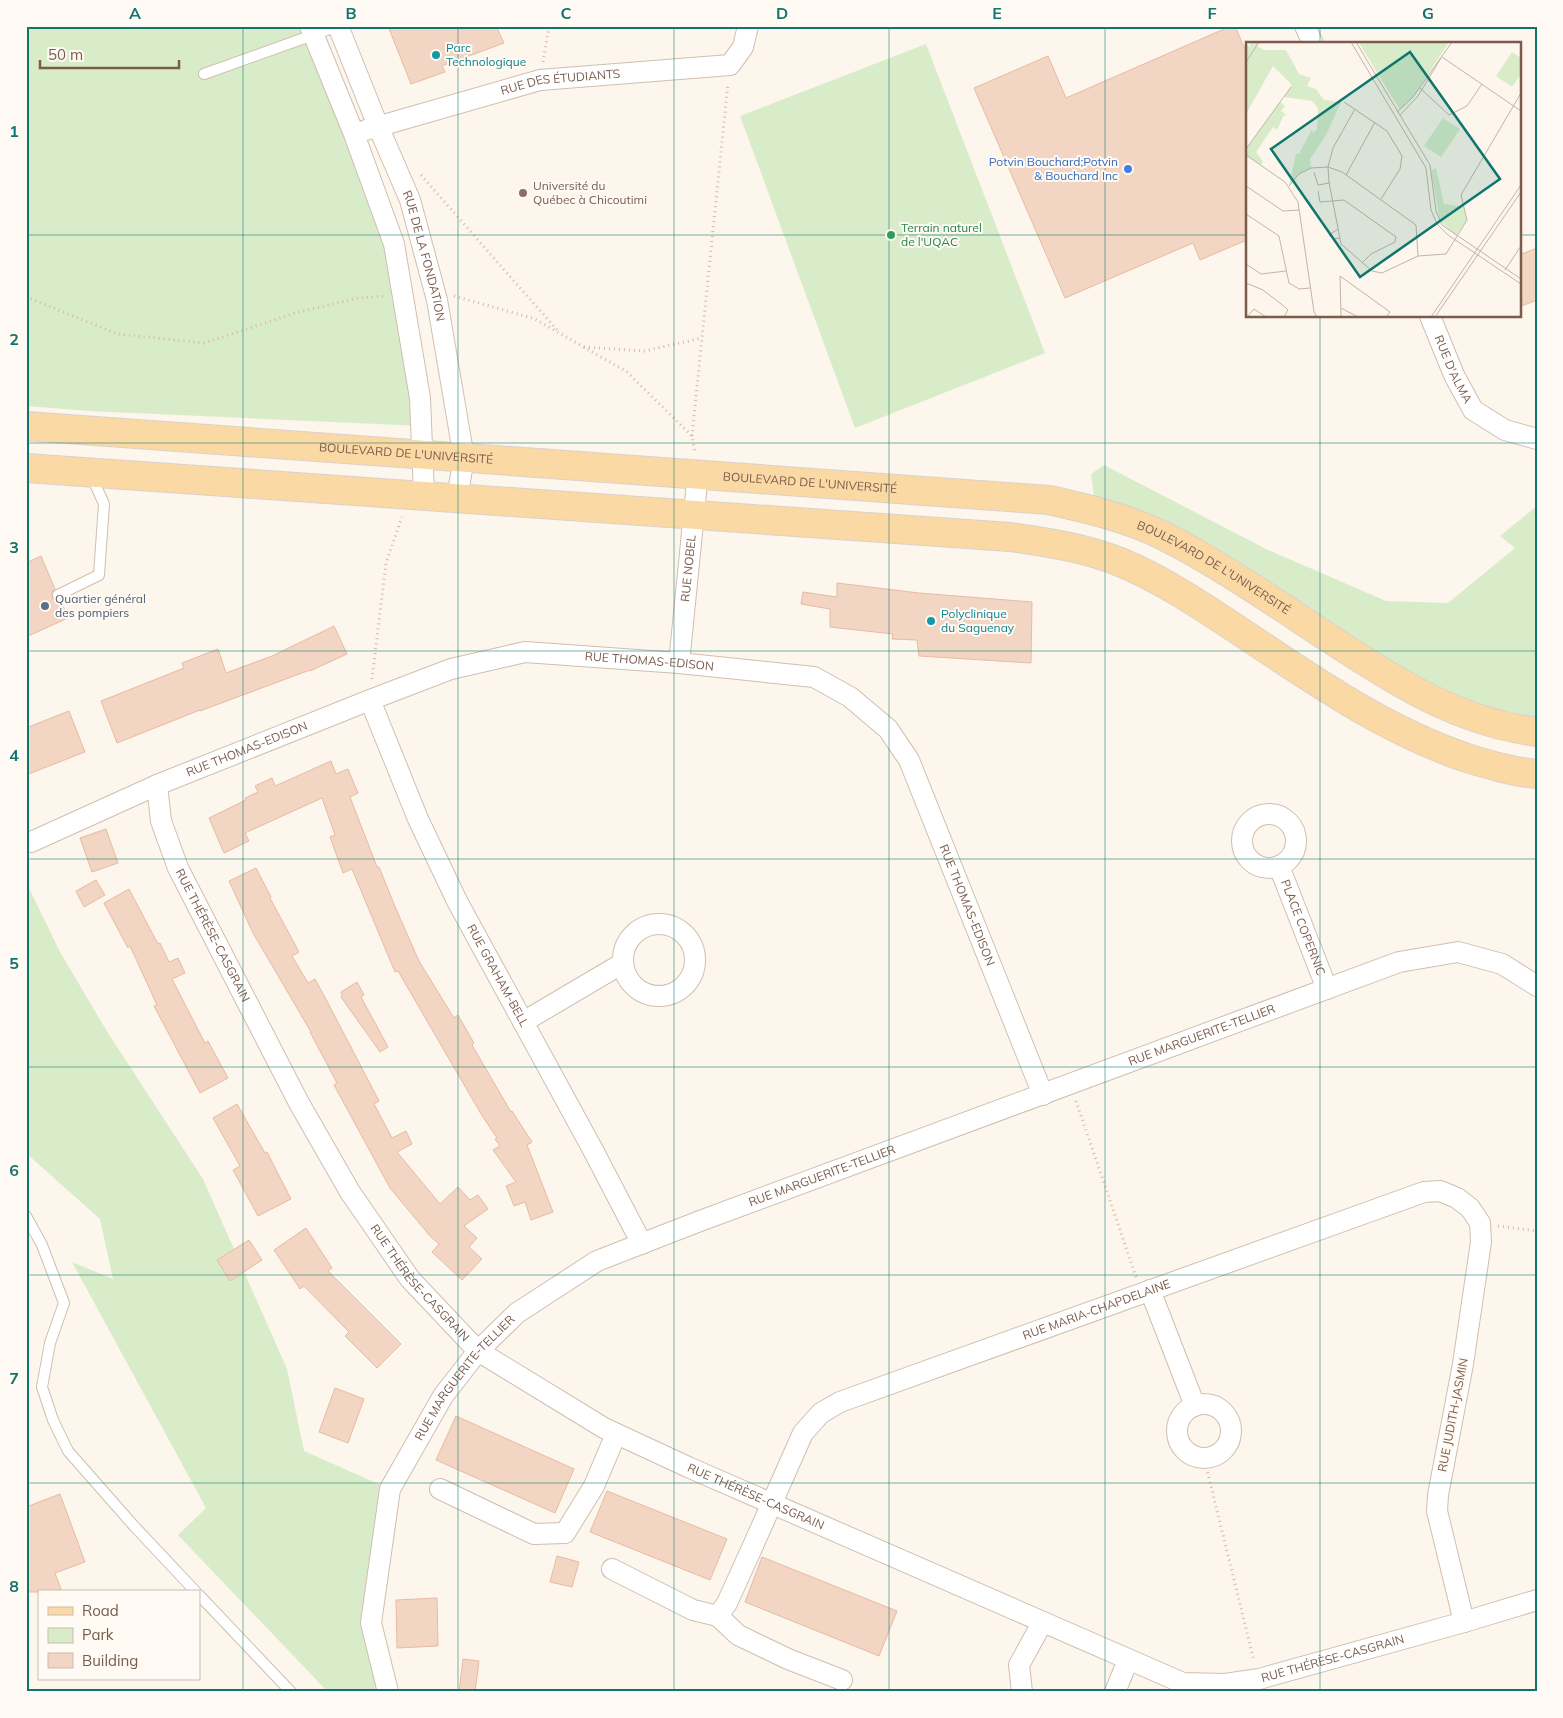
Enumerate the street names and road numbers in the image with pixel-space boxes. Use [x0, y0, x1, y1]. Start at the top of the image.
street label: RUE DES ÉTUDIANTS [499, 66, 621, 98]
street label: RUE DE LA FONDATION [400, 188, 449, 322]
street label: RUE D'ALMA [1432, 333, 1476, 406]
street label: BOULEVARD DE L'UNIVERSITÉ [318, 439, 494, 467]
street label: BOULEVARD DE L'UNIVERSITÉ [722, 468, 898, 496]
street label: BOULEVARD DE L'UNIVERSITÉ [1135, 517, 1293, 617]
street label: RUE NOBEL [677, 534, 699, 603]
street label: RUE THOMAS-EDISON [584, 648, 715, 674]
street label: RUE THOMAS-EDISON [184, 718, 310, 780]
street label: RUE THOMAS-EDISON [936, 842, 999, 968]
street label: RUE THÉRÈSE-CASGRAIN [173, 866, 254, 1004]
street label: PLACE COPERNIC [1278, 877, 1329, 977]
street label: RUE GRAHAM-BELL [464, 921, 532, 1030]
street label: RUE MARGUERITE-TELLIER [1126, 1001, 1277, 1069]
street label: RUE MARGUERITE-TELLIER [746, 1141, 897, 1209]
street label: RUE THÉRÈSE-CASGRAIN [368, 1221, 473, 1344]
street label: RUE MARIA-CHAPDELAINE [1020, 1276, 1172, 1343]
street label: RUE MARGUERITE-TELLIER [411, 1312, 517, 1443]
street label: RUE JUDITH-JASMIN [1434, 1357, 1471, 1473]
street label: RUE THÉRÈSE-CASGRAIN [685, 1460, 827, 1533]
street label: RUE THÉRÈSE-CASGRAIN [1259, 1631, 1406, 1685]

